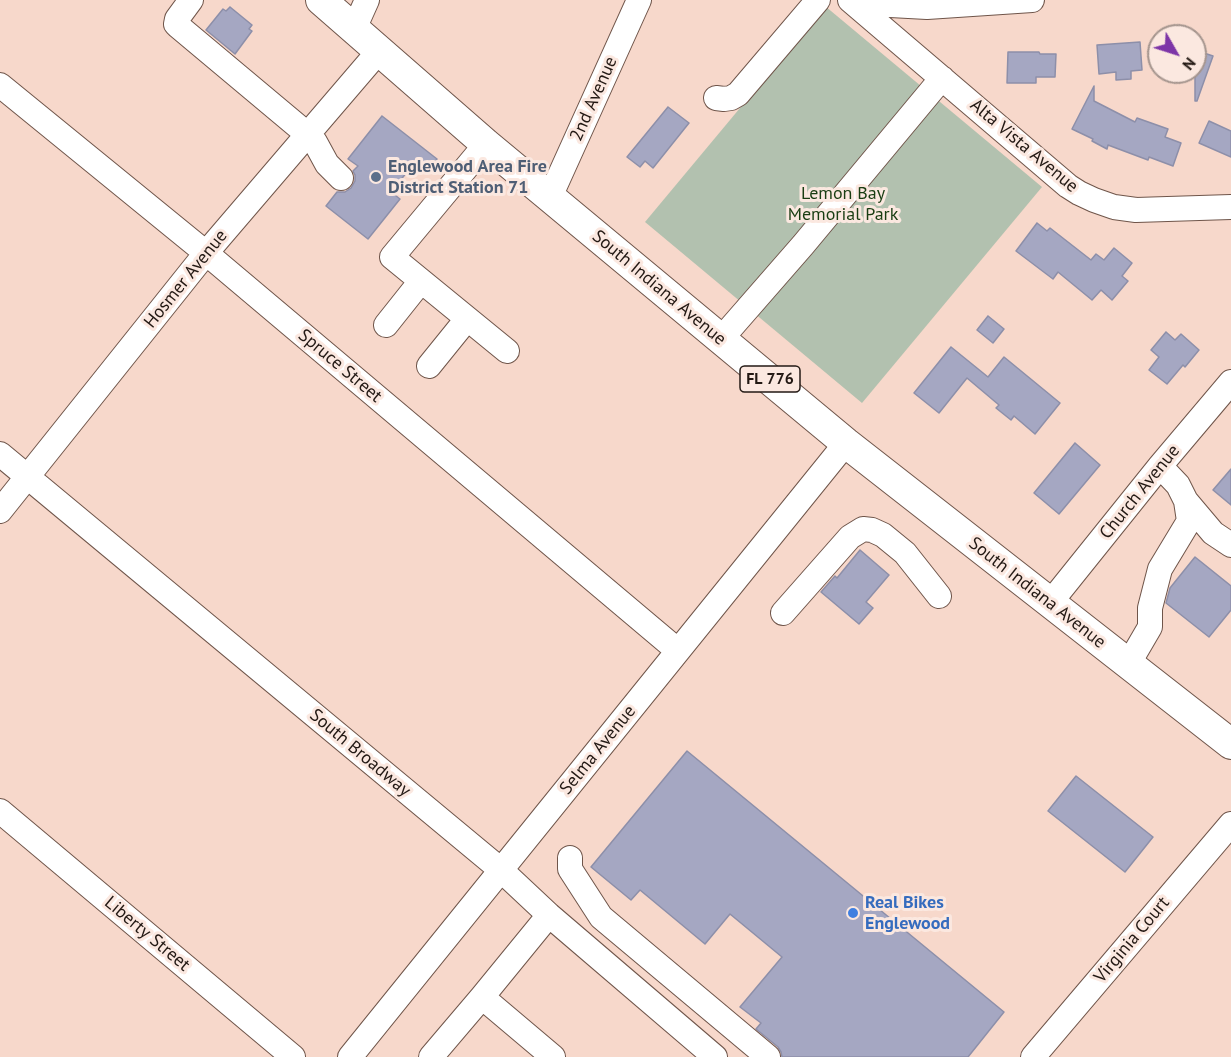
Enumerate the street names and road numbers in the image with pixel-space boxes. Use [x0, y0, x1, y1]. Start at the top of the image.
street label: 2nd Avenue [566, 53, 622, 145]
street label: Alta Vista Avenue [966, 95, 1082, 197]
street label: Hosmer Avenue [140, 225, 232, 333]
street label: South Indiana Avenue [588, 226, 730, 350]
street label: Spruce Street [294, 325, 386, 407]
road number: FL 776 [740, 366, 800, 392]
street label: Church Avenue [1095, 441, 1185, 543]
street label: South Indiana Avenue [964, 533, 1110, 653]
street label: Selma Avenue [555, 701, 641, 799]
street label: South Broadway [305, 705, 415, 801]
street label: Liberty Street [100, 892, 194, 976]
street label: Virginia Court [1090, 893, 1174, 987]

